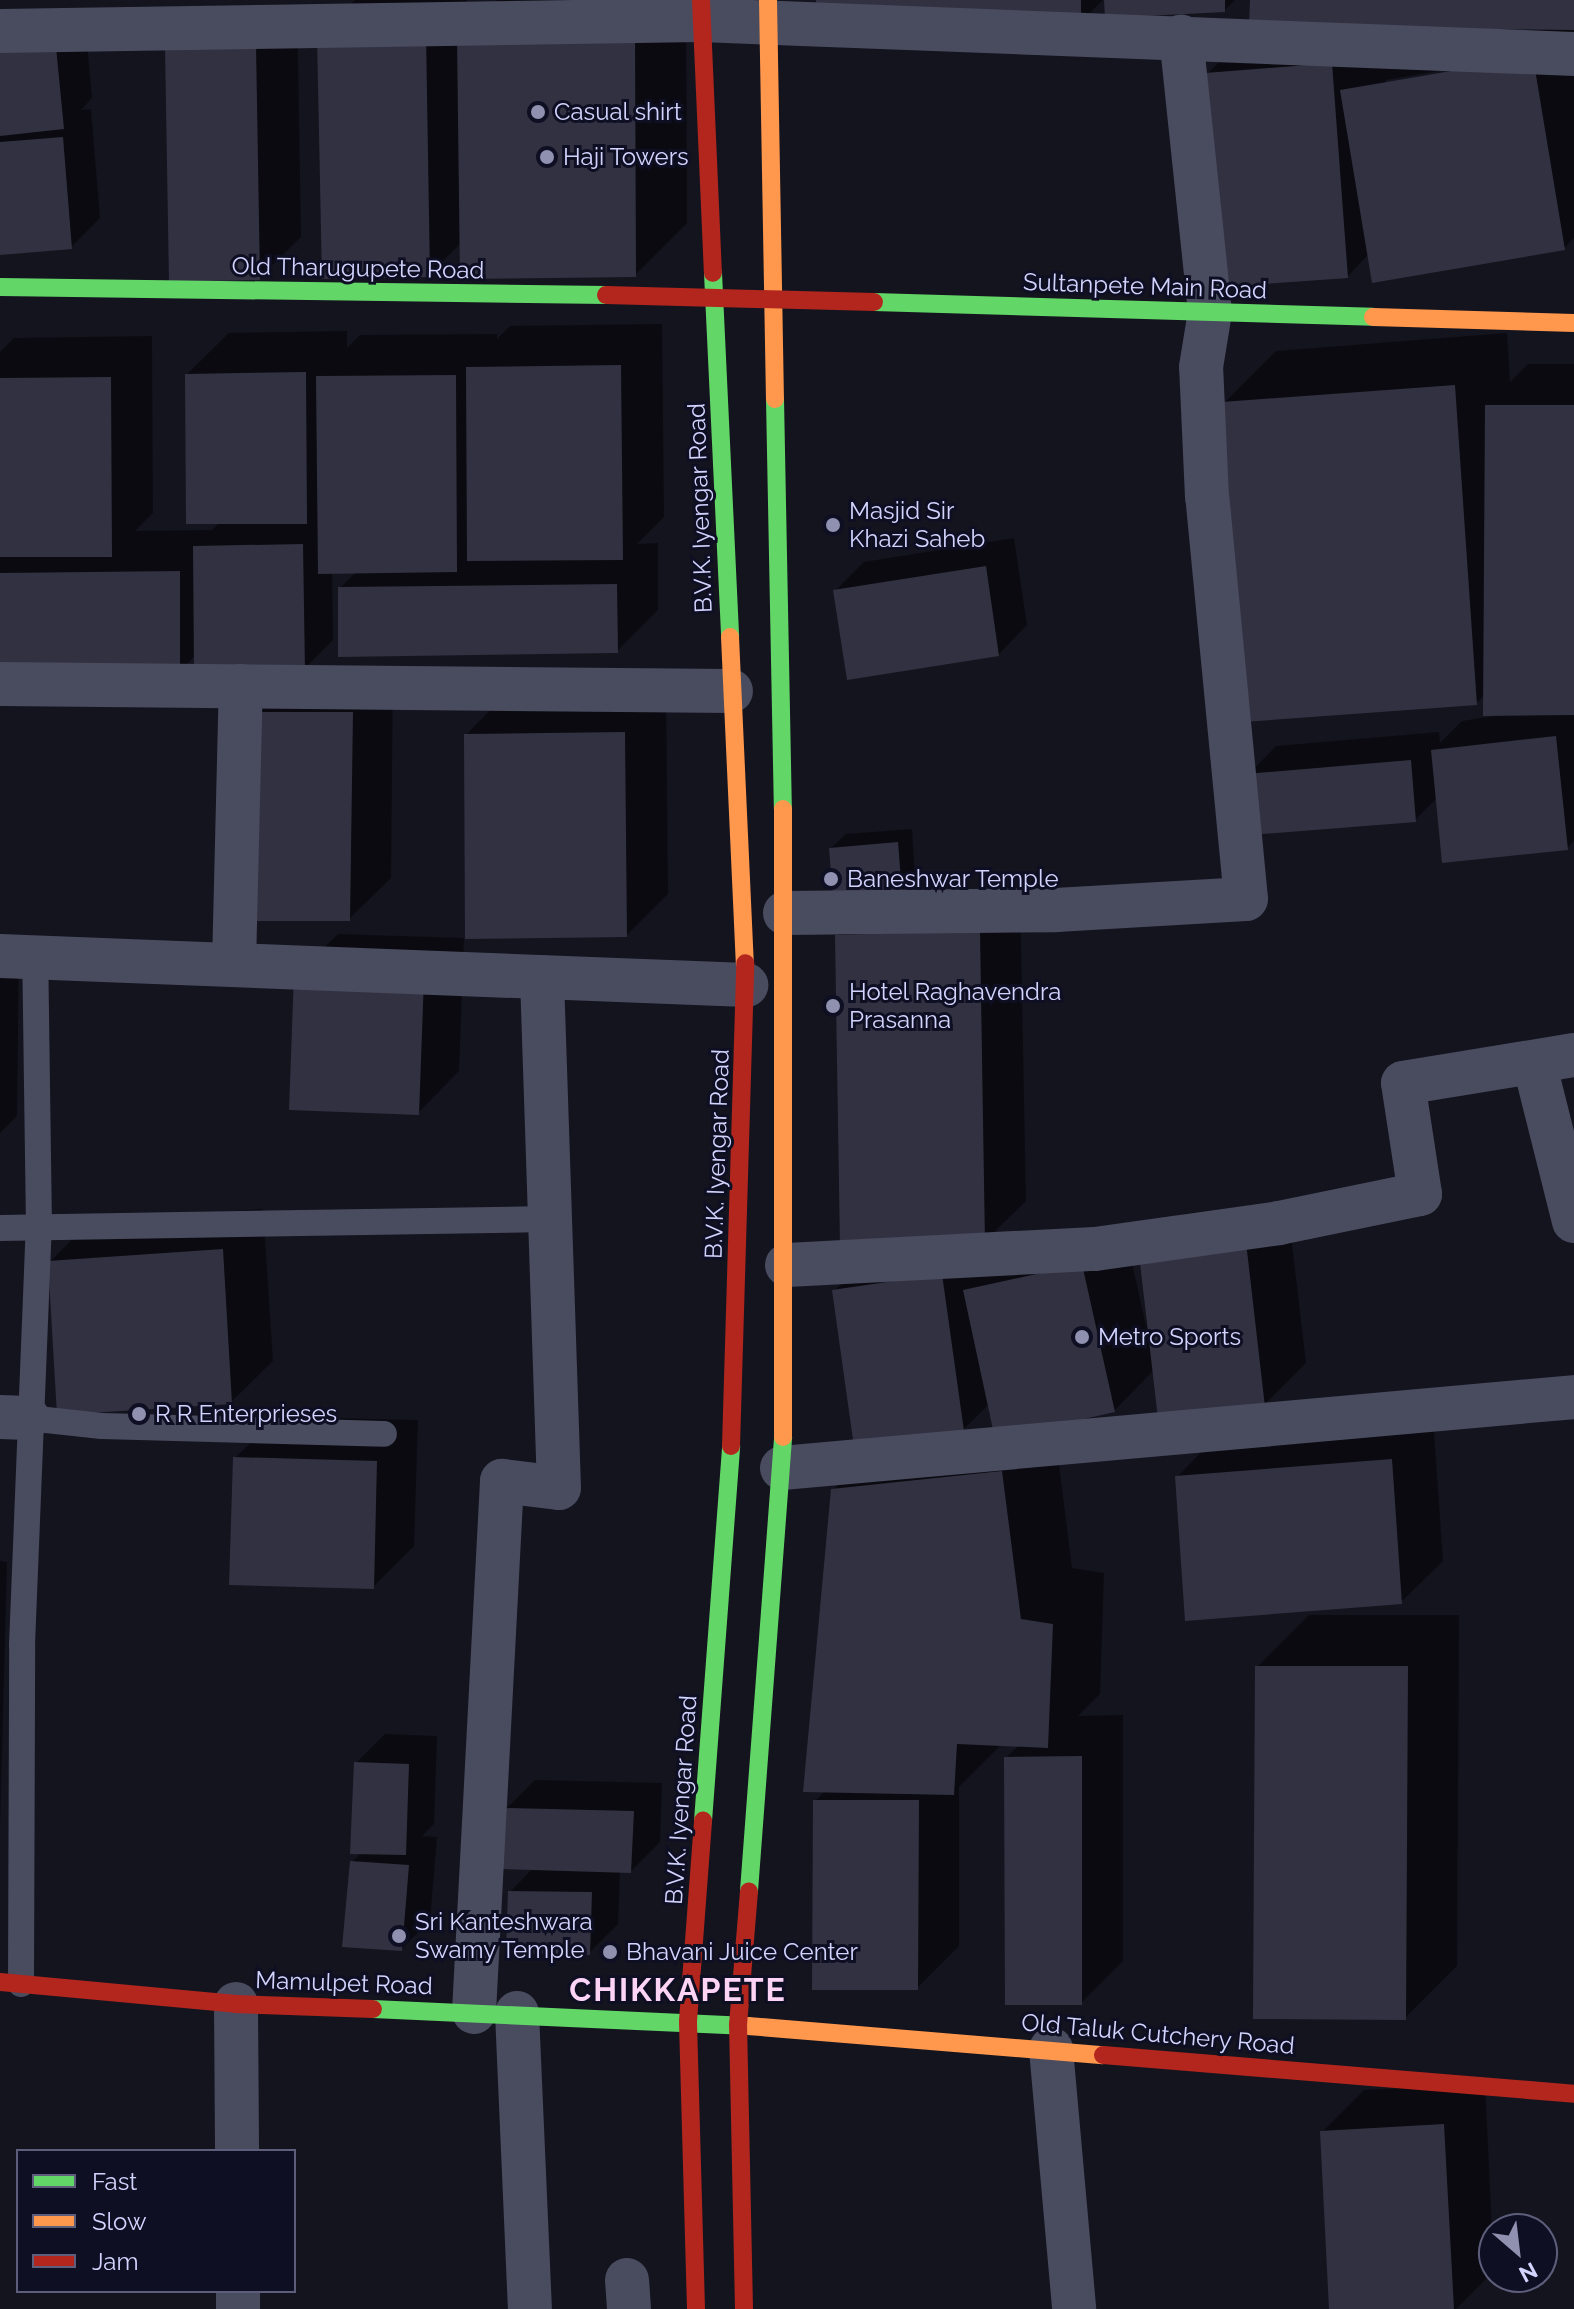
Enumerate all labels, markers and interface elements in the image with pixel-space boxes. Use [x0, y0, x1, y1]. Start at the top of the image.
place label: Casual shirt [554, 98, 682, 126]
marker: Casual shirt [529, 103, 547, 121]
place label: Haji Towers [563, 143, 689, 171]
marker: Haji Towers [538, 148, 556, 166]
street label: Old Tharugupete Road [231, 251, 485, 285]
street label: Sultanpete Main Road [1022, 267, 1268, 305]
street label: B.V.K. Iyengar Road [682, 402, 718, 614]
place label: Masjid Sir Khazi Saheb [849, 497, 985, 553]
marker: Masjid Sir Khazi Saheb [824, 516, 842, 534]
place label: Baneshwar Temple [847, 865, 1060, 893]
marker: Baneshwar Temple [822, 870, 840, 888]
place label: Hotel Raghavendra Prasanna [849, 978, 1062, 1034]
marker: Hotel Raghavendra Prasanna [824, 997, 842, 1015]
street label: B.V.K. Iyengar Road [699, 1048, 735, 1260]
place label: Metro Sports [1098, 1323, 1241, 1351]
marker: Metro Sports [1073, 1328, 1091, 1346]
place label: R R Enterprieses [155, 1400, 337, 1428]
marker: R R Enterprieses [130, 1405, 148, 1423]
street label: B.V.K. Iyengar Road [659, 1694, 703, 1906]
place label: Sri Kanteshwara Swamy Temple [415, 1908, 593, 1964]
marker: Sri Kanteshwara Swamy Temple [390, 1927, 408, 1945]
place label: Bhavani Juice Center [626, 1938, 859, 1966]
marker: Bhavani Juice Center [601, 1943, 619, 1961]
street label: Mamulpet Road [255, 1966, 433, 2000]
district label: CHIKKAPETE [569, 1971, 787, 2009]
street label: Old Taluk Cutchery Road [1020, 2008, 1296, 2060]
legend [16, 2149, 296, 2293]
text: Fast [92, 2167, 137, 2196]
text: Slow [92, 2207, 146, 2236]
north arrow [1478, 2213, 1558, 2293]
text: Jam [92, 2247, 138, 2276]
text: N [1515, 2257, 1542, 2288]

